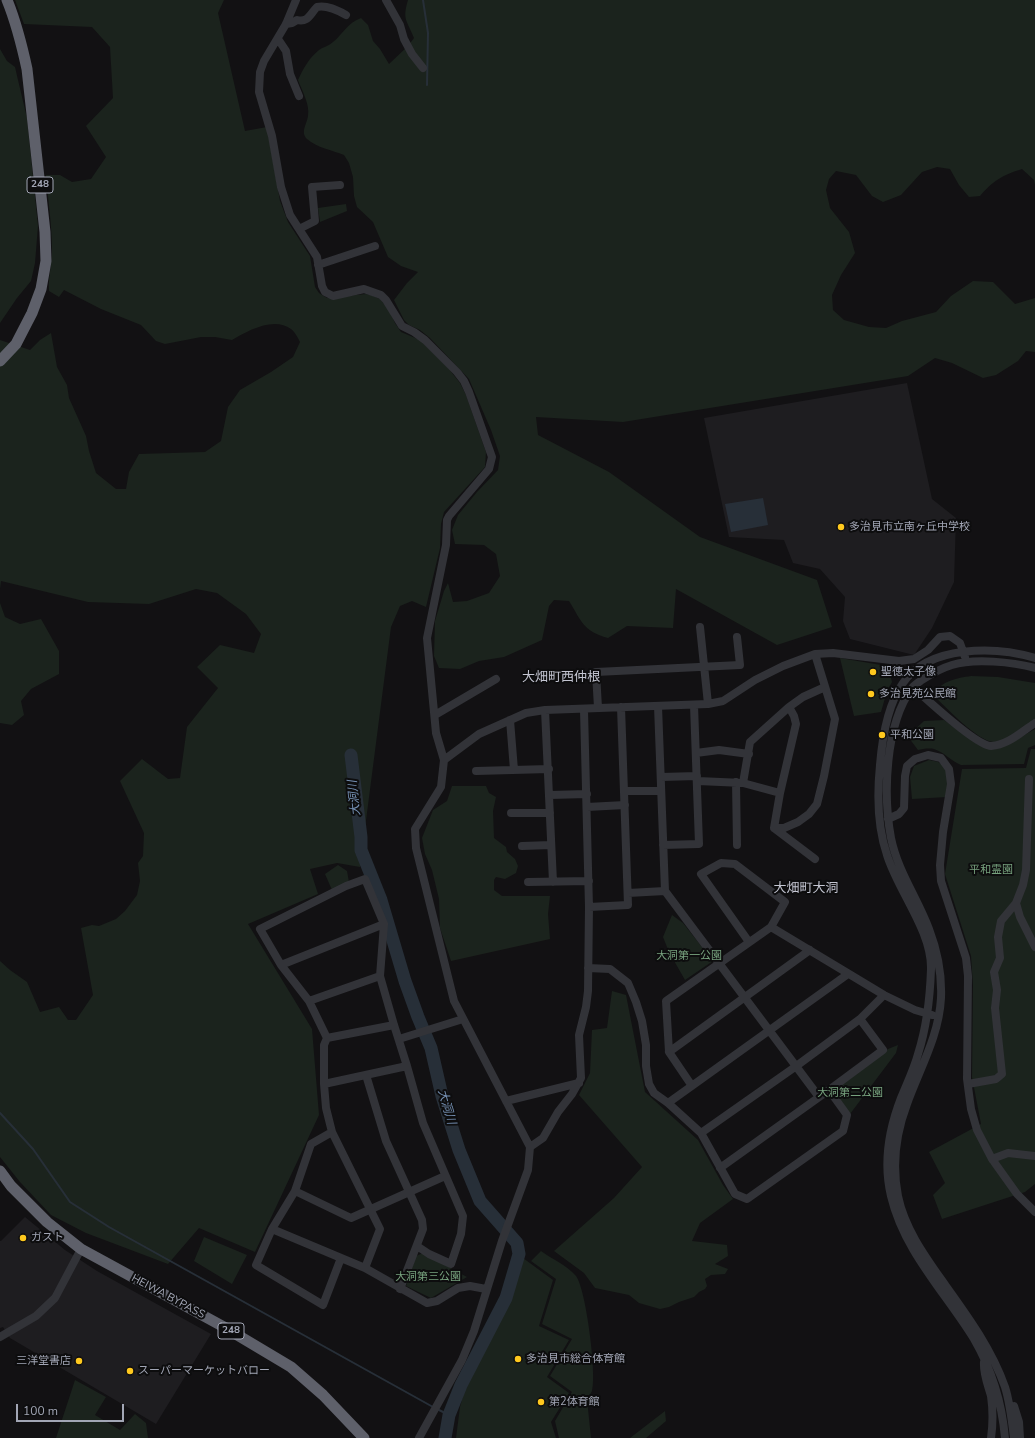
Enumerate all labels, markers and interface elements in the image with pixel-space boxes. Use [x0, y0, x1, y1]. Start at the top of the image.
road number: 248 [27, 177, 53, 193]
place label: 多治見市立南ヶ丘中学校 [849, 520, 970, 534]
marker: 多治見市立南ヶ丘中学校 [836, 522, 846, 532]
place label: 聖徳太子像 [881, 665, 936, 679]
marker: 聖徳太子像 [868, 667, 878, 677]
district label: 大畑町西仲根 [522, 670, 600, 686]
place label: 多治見苑公民館 [879, 687, 956, 701]
marker: 多治見苑公民館 [866, 689, 876, 699]
place label: 平和公園 [890, 728, 934, 742]
marker: 平和公園 [877, 730, 887, 740]
water label: 大洞川 [346, 779, 364, 817]
park label: 平和霊園 [969, 863, 1013, 877]
district label: 大畑町大洞 [774, 881, 838, 897]
park label: 大洞第一公園 [656, 949, 722, 963]
park label: 大洞第二公園 [817, 1086, 883, 1100]
water label: 大洞川 [434, 1088, 458, 1126]
place label: ガスト [31, 1231, 64, 1245]
marker: ガスト [18, 1233, 28, 1243]
park label: 大洞第三公園 [395, 1270, 461, 1284]
street label: HEIWA BYPASS [129, 1272, 207, 1322]
road number: 248 [218, 1323, 244, 1339]
place label: 多治見市総合体育館 [526, 1352, 625, 1366]
place label: 三洋堂書店 [16, 1354, 71, 1368]
marker: 多治見市総合体育館 [513, 1354, 523, 1364]
marker: 三洋堂書店 [74, 1356, 84, 1366]
place label: スーパーマーケットバロー [138, 1364, 270, 1378]
marker: スーパーマーケットバロー [125, 1366, 135, 1376]
place label: 第2体育館 [549, 1395, 600, 1409]
scale bar [18, 1396, 126, 1422]
marker: 第2体育館 [536, 1397, 546, 1407]
text: 100 m [23, 1403, 58, 1419]

